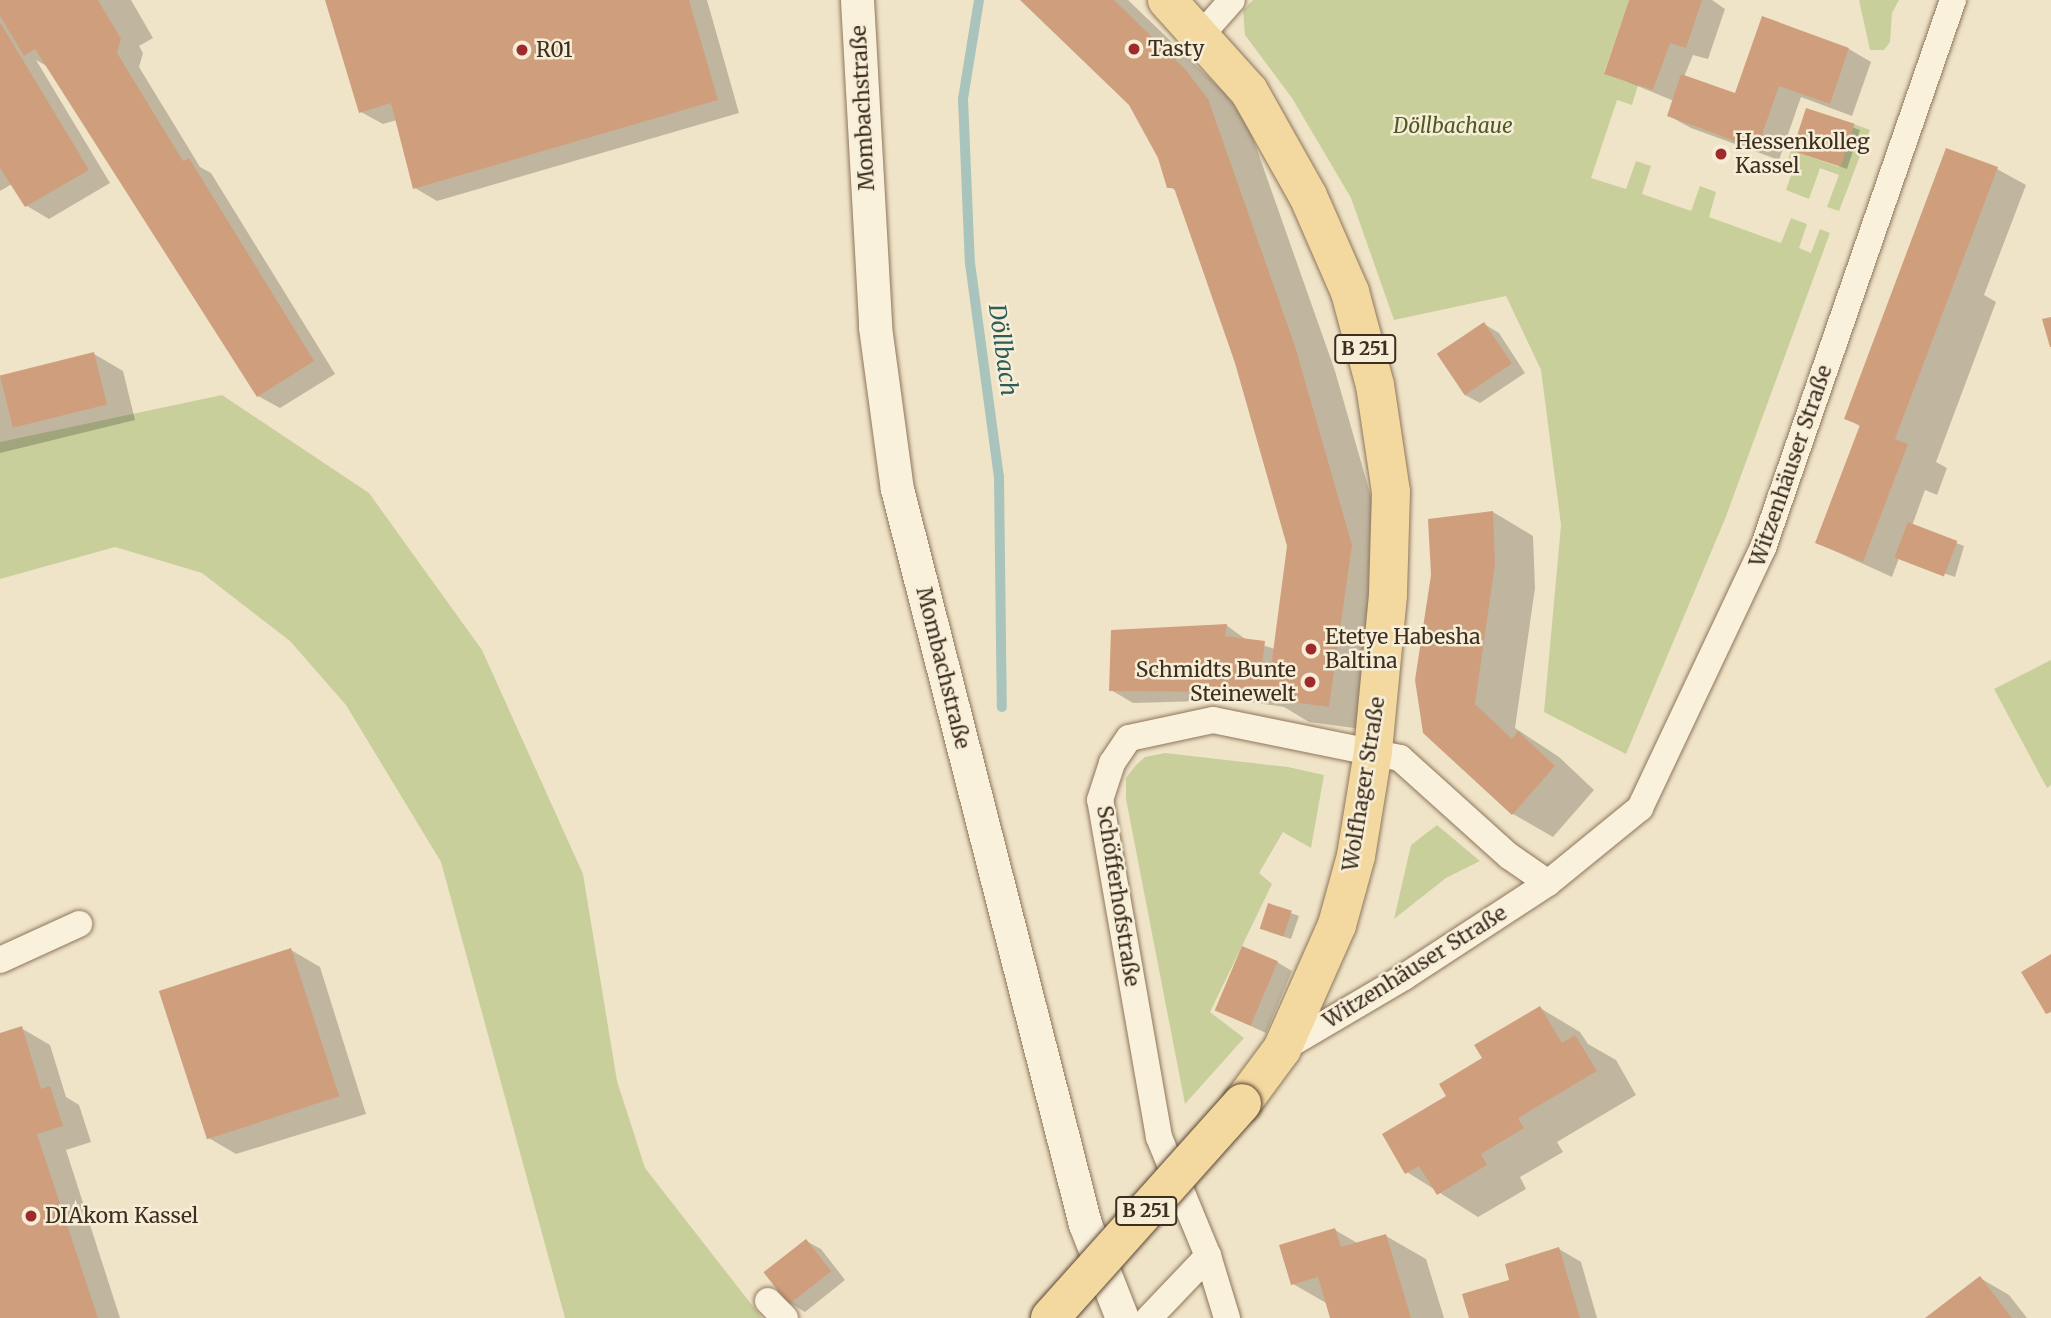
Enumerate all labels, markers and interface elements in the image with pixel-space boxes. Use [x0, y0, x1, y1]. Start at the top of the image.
street label: Mombachstraße [846, 25, 880, 191]
place label: Tasty [1148, 36, 1204, 62]
place label: R01 [536, 37, 572, 63]
marker: Tasty [1126, 41, 1142, 57]
marker: R01 [514, 42, 530, 58]
park label: Döllbachaue [1393, 113, 1513, 139]
place label: Hessenkolleg Kassel [1735, 129, 1870, 179]
marker: Hessenkolleg Kassel [1713, 146, 1729, 162]
water label: Döllbach [983, 302, 1023, 398]
road number: B 251 [1334, 334, 1396, 364]
street label: Witzenhäuser Straße [1745, 362, 1837, 570]
street label: Mombachstraße [911, 585, 975, 751]
place label: Etetye Habesha Baltina [1325, 624, 1480, 674]
marker: Etetye Habesha Baltina [1303, 641, 1319, 657]
place label: Schmidts Bunte Steinewelt [1136, 657, 1296, 707]
marker: Schmidts Bunte Steinewelt [1302, 674, 1318, 690]
street label: Wolfhager Straße [1338, 695, 1390, 873]
street label: Schöfferhofstraße [1091, 804, 1145, 988]
street label: Witzenhäuser Straße [1319, 900, 1511, 1034]
road number: B 251 [1114, 1196, 1178, 1226]
place label: DIAkom Kassel [45, 1203, 198, 1229]
marker: DIAkom Kassel [23, 1208, 39, 1224]

